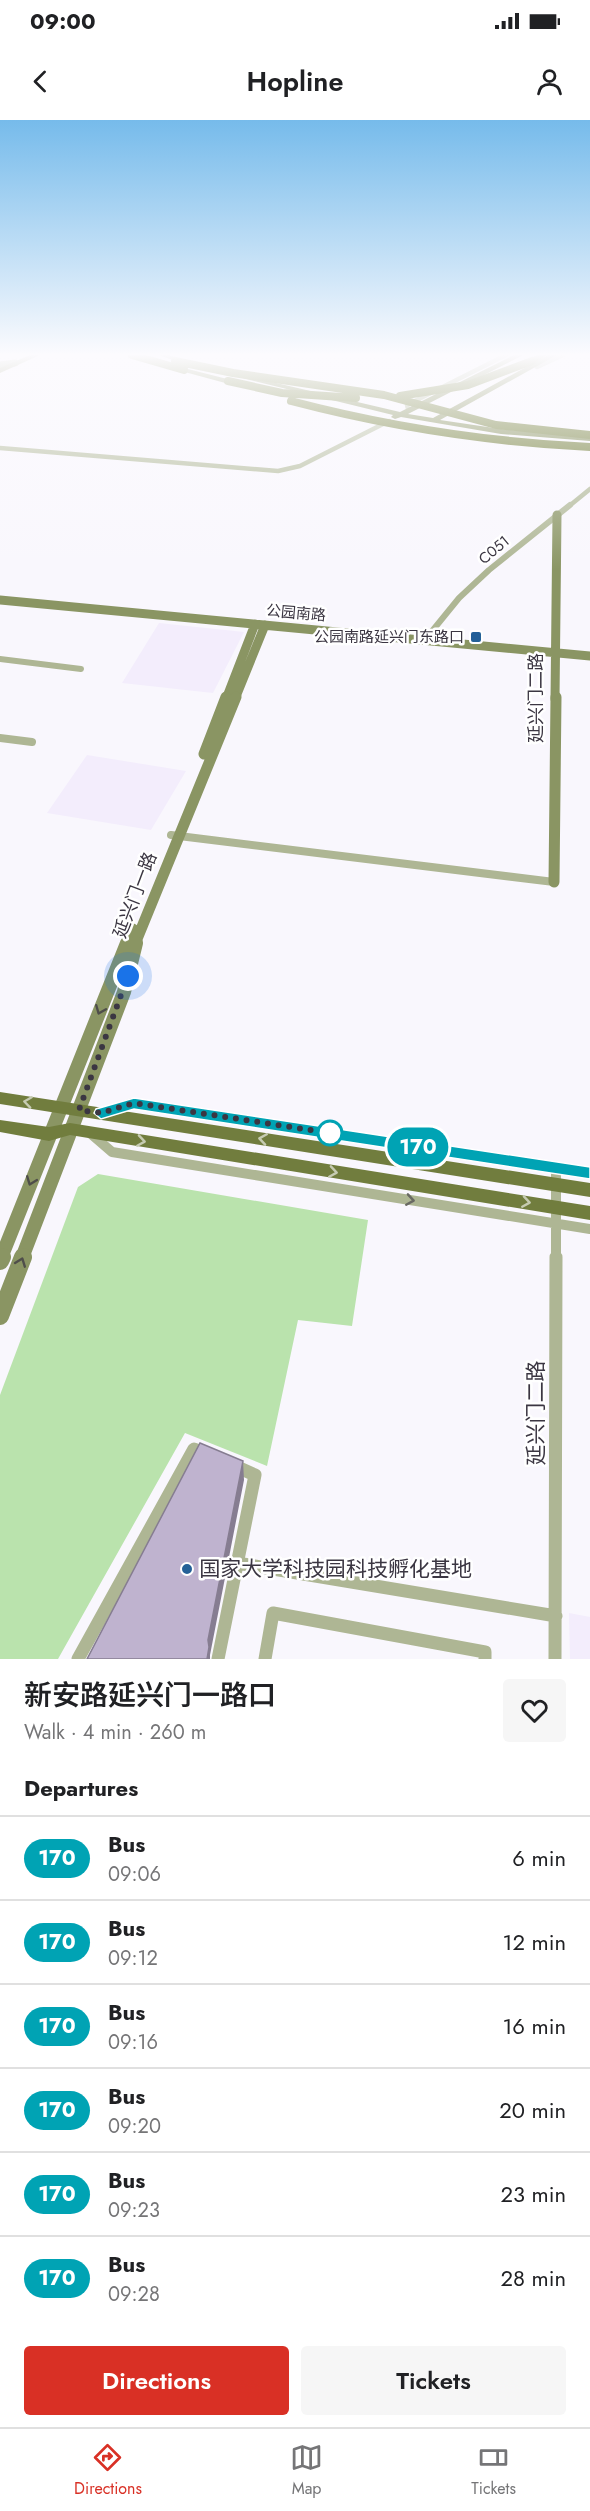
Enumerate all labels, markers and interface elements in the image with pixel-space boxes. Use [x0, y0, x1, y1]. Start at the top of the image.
text: 09:00 [30, 5, 96, 37]
text: Hopline [247, 62, 343, 101]
icon: back [24, 65, 57, 98]
icon: person [533, 65, 566, 98]
street label: C051 [474, 530, 514, 570]
street label: 公园南路 [265, 599, 327, 627]
place label: 公园南路延兴门东路口 [314, 626, 464, 648]
marker: 公园南路延兴门东路口 [469, 630, 483, 644]
street label: 延兴门二路 [523, 653, 549, 743]
street label: 延兴门一路 [107, 848, 163, 942]
your location [113, 961, 143, 991]
one-way arrow [95, 1004, 107, 1015]
one-way arrow [24, 1096, 33, 1108]
unlabelled marker [317, 1120, 343, 1146]
line badge: 170 [384, 1128, 452, 1166]
text: 170 [399, 1132, 437, 1162]
one-way arrow [258, 1133, 267, 1145]
one-way arrow [136, 1134, 145, 1146]
one-way arrow [328, 1165, 338, 1177]
one-way arrow [26, 1175, 39, 1185]
one-way arrow [405, 1193, 415, 1206]
one-way arrow [521, 1196, 530, 1208]
one-way arrow [13, 1257, 26, 1267]
street label: 延兴门二路 [521, 1361, 551, 1466]
place label: 国家大学科技园科技孵化基地 [199, 1554, 472, 1584]
marker: 国家大学科技园科技孵化基地 [180, 1562, 194, 1576]
text: 新安路延兴门一路口 [24, 1675, 276, 1716]
button: heart [503, 1679, 566, 1742]
text: Walk · 4 min · 260 m [24, 1718, 206, 1747]
text: Departures [24, 1772, 138, 1804]
text: Bus [108, 1828, 145, 1860]
text: 6 min [512, 1842, 566, 1874]
text: 170 [38, 1843, 76, 1873]
text: 09:06 [108, 1860, 161, 1889]
text: Bus [108, 1912, 145, 1944]
text: 12 min [503, 1926, 566, 1958]
text: 170 [38, 1927, 76, 1957]
text: 09:12 [108, 1944, 158, 1973]
text: Bus [108, 1996, 145, 2028]
text: 16 min [502, 2010, 566, 2042]
text: 170 [38, 2011, 76, 2041]
text: 09:16 [108, 2028, 158, 2057]
text: Bus [108, 2080, 145, 2112]
text: 20 min [499, 2094, 566, 2126]
text: 170 [38, 2095, 76, 2125]
text: 09:20 [108, 2112, 161, 2141]
text: Bus [108, 2164, 145, 2196]
text: 23 min [500, 2178, 566, 2210]
text: 170 [38, 2179, 76, 2209]
text: 09:23 [108, 2196, 160, 2225]
text: Bus [108, 2248, 145, 2280]
text: 28 min [500, 2262, 566, 2294]
text: 170 [38, 2263, 76, 2293]
text: 09:28 [108, 2280, 160, 2309]
button: Directions [24, 2346, 289, 2415]
button: Tickets [301, 2346, 566, 2415]
tab: Directions [74, 2441, 142, 2500]
tab: Map [290, 2441, 323, 2500]
tab: Tickets [471, 2441, 516, 2500]

